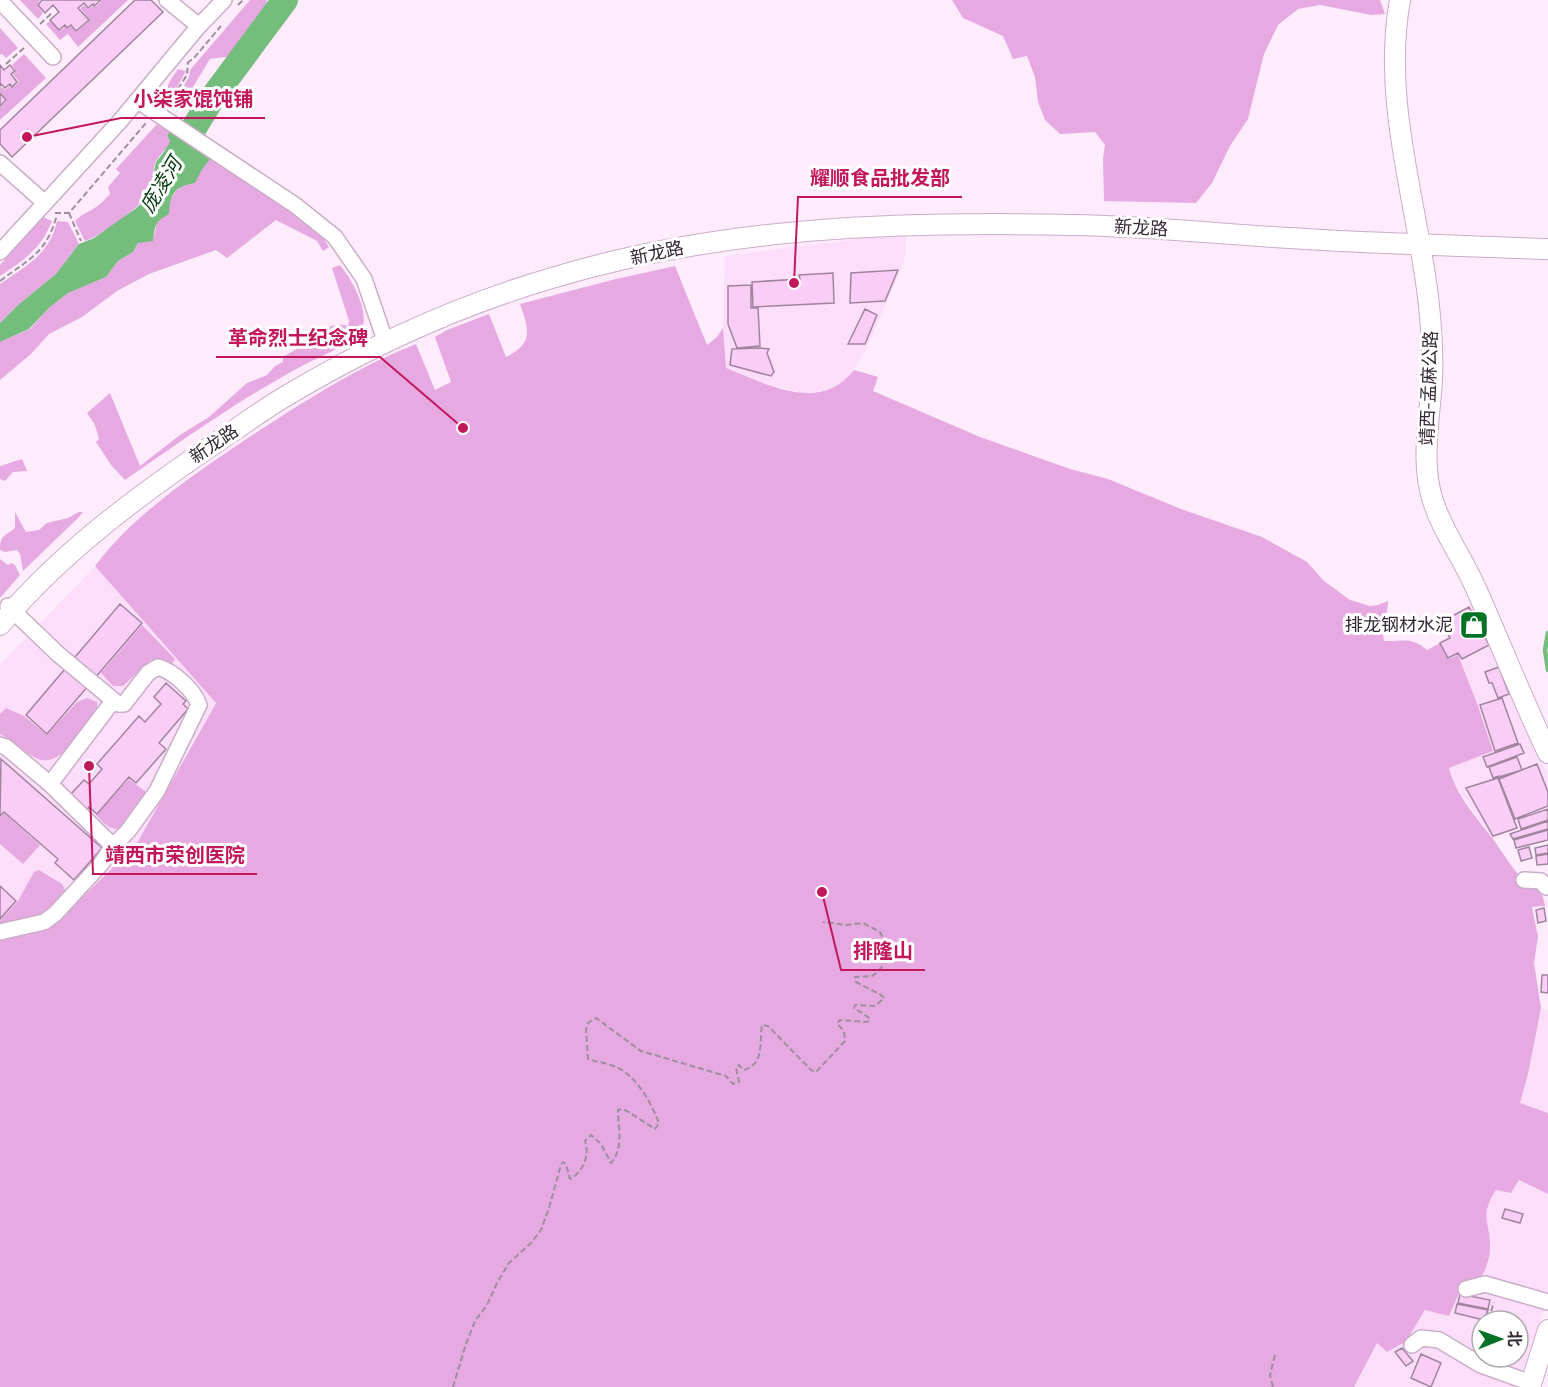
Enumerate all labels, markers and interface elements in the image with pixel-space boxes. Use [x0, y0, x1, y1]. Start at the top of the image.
callout: 小柒家馄饨铺 [121, 80, 265, 118]
text: 小柒家馄饨铺 [133, 86, 253, 110]
water label: 庞凌河 [134, 149, 188, 216]
callout: 耀顺食品批发部 [798, 159, 962, 197]
text: 耀顺食品批发部 [810, 165, 950, 189]
street label: 新龙路 [1114, 215, 1169, 239]
street label: 新龙路 [628, 236, 685, 268]
callout: 革命烈士纪念碑 [216, 319, 380, 357]
text: 革命烈士纪念碑 [228, 325, 368, 349]
street label: 靖西-孟麻公路 [1415, 330, 1441, 446]
street label: 新龙路 [185, 419, 242, 467]
shop icon: 排龙钢材水泥 [1458, 609, 1490, 641]
place label: 排龙钢材水泥 [1345, 613, 1453, 635]
callout: 靖西市荣创医院 [93, 836, 257, 874]
text: 靖西市荣创医院 [105, 842, 245, 866]
callout: 排隆山 [841, 932, 925, 970]
text: 排隆山 [853, 938, 913, 962]
north arrow [1470, 1309, 1530, 1369]
text: 北 [1506, 1331, 1525, 1347]

